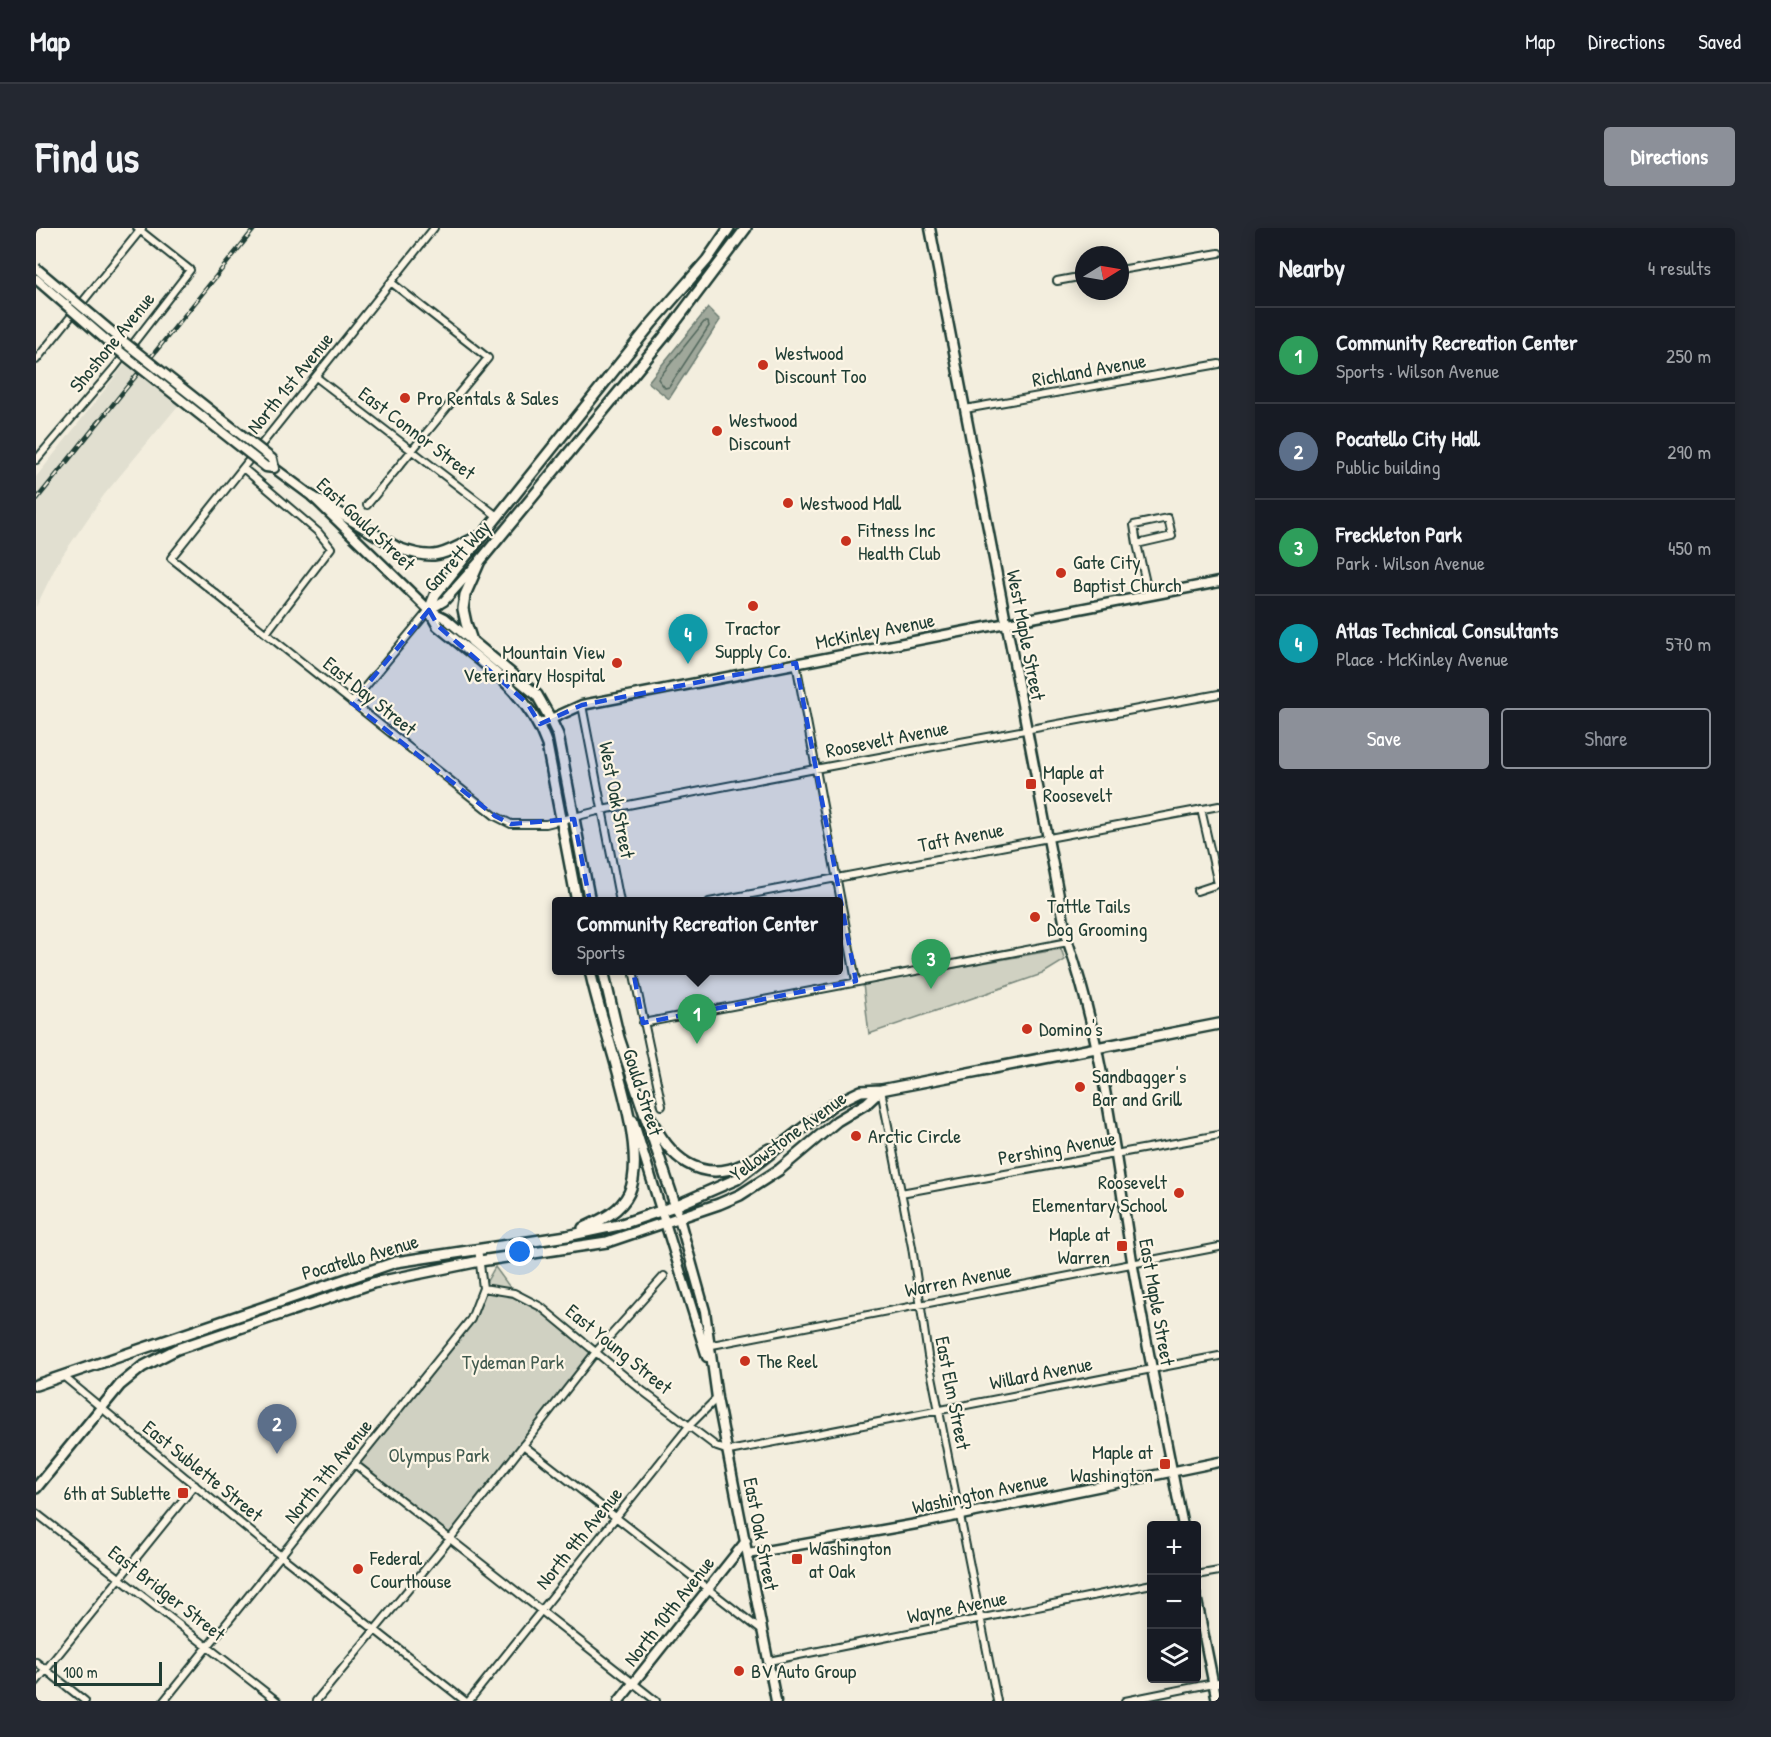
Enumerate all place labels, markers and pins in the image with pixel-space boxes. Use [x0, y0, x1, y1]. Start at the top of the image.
place label: Westwood Discount Too [775, 339, 867, 389]
marker: Westwood Discount Too [756, 358, 770, 372]
place label: Pro Rentals & Sales [417, 384, 559, 411]
marker: Pro Rentals & Sales [398, 391, 412, 405]
place label: Westwood Discount [729, 406, 797, 456]
marker: Westwood Discount [710, 424, 724, 438]
place label: Westwood Mall [800, 489, 901, 516]
marker: Westwood Mall [781, 496, 795, 510]
place label: Fitness Inc Health Club [857, 516, 941, 566]
marker: Fitness Inc Health Club [839, 534, 853, 548]
place label: Gate City Baptist Church [1073, 548, 1181, 598]
marker: Gate City Baptist Church [1054, 566, 1068, 580]
marker: Tractor Supply Co. [746, 599, 760, 613]
pin: 4 [668, 614, 708, 664]
place label: Tractor Supply Co. [715, 614, 791, 664]
place label: Mountain View Veterinary Hospital [463, 638, 606, 688]
marker: Mountain View Veterinary Hospital [610, 656, 624, 670]
place label: Maple at Roosevelt [1043, 758, 1113, 808]
marker: Maple at Roosevelt [1024, 777, 1038, 791]
place label: Tattle Tails Dog Grooming [1047, 892, 1148, 942]
marker: Tattle Tails Dog Grooming [1028, 910, 1042, 924]
pin: 3 [912, 940, 950, 989]
pin: 1 [678, 994, 716, 1044]
place label: Domino's [1039, 1015, 1103, 1042]
marker: Domino's [1020, 1022, 1034, 1036]
place label: Sandbagger's Bar and Grill [1092, 1062, 1187, 1112]
marker: Sandbagger's Bar and Grill [1073, 1080, 1087, 1094]
place label: Arctic Circle [868, 1122, 961, 1149]
marker: Arctic Circle [849, 1129, 863, 1143]
place label: Roosevelt Elementary School [1032, 1168, 1168, 1218]
marker: Roosevelt Elementary School [1172, 1186, 1186, 1200]
place label: Maple at Warren [1049, 1220, 1111, 1270]
marker: Maple at Warren [1115, 1239, 1129, 1253]
place label: The Reel [757, 1347, 818, 1374]
marker: The Reel [738, 1354, 752, 1368]
pin: 2 [258, 1404, 296, 1454]
place label: Maple at Washington [1070, 1438, 1154, 1488]
marker: Maple at Washington [1158, 1457, 1172, 1471]
place label: 6th at Sublette [63, 1479, 171, 1506]
marker: 6th at Sublette [176, 1486, 190, 1500]
place label: Washington at Oak [809, 1534, 892, 1584]
place label: Federal Courthouse [369, 1544, 452, 1594]
marker: Washington at Oak [790, 1552, 804, 1566]
marker: Federal Courthouse [351, 1562, 365, 1576]
place label: BV Auto Group [751, 1657, 857, 1684]
marker: BV Auto Group [732, 1664, 746, 1678]

